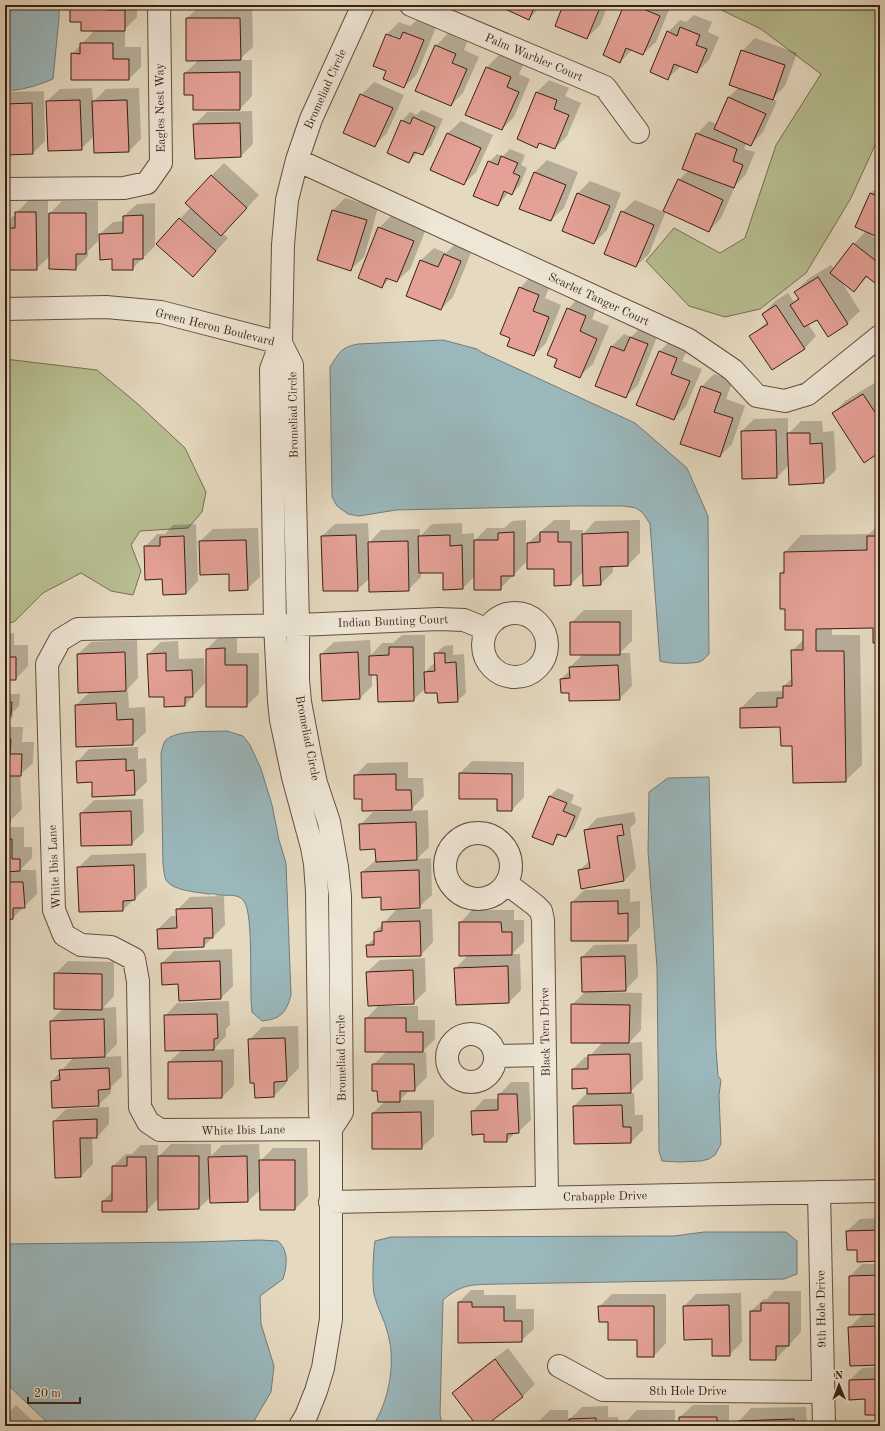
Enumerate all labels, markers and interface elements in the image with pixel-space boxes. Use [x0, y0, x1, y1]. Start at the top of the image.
street label: Palm Warbler Court [483, 32, 584, 84]
street label: Bromeliad Circle [303, 47, 349, 131]
street label: Eagles Nest Way [154, 62, 168, 153]
street label: Scarlet Tanger Court [546, 271, 651, 329]
street label: Green Heron Boulevard [154, 307, 276, 349]
street label: Bromeliad Circle [287, 371, 301, 458]
street label: Indian Bunting Court [337, 614, 449, 630]
street label: Bromeliad Circle [293, 695, 321, 782]
street label: White Ibis Lane [47, 824, 63, 909]
street label: Black Tern Drive [539, 987, 553, 1077]
street label: Bromeliad Circle [335, 1014, 349, 1101]
street label: White Ibis Lane [201, 1124, 286, 1138]
street label: Crabapple Drive [563, 1190, 648, 1204]
street label: 9th Hole Drive [815, 1270, 829, 1348]
north arrow [819, 1365, 859, 1405]
text: N [835, 1371, 844, 1382]
scale bar [28, 1379, 80, 1405]
street label: 8th Hole Drive [649, 1386, 727, 1398]
text: 20 m [34, 1388, 61, 1400]

